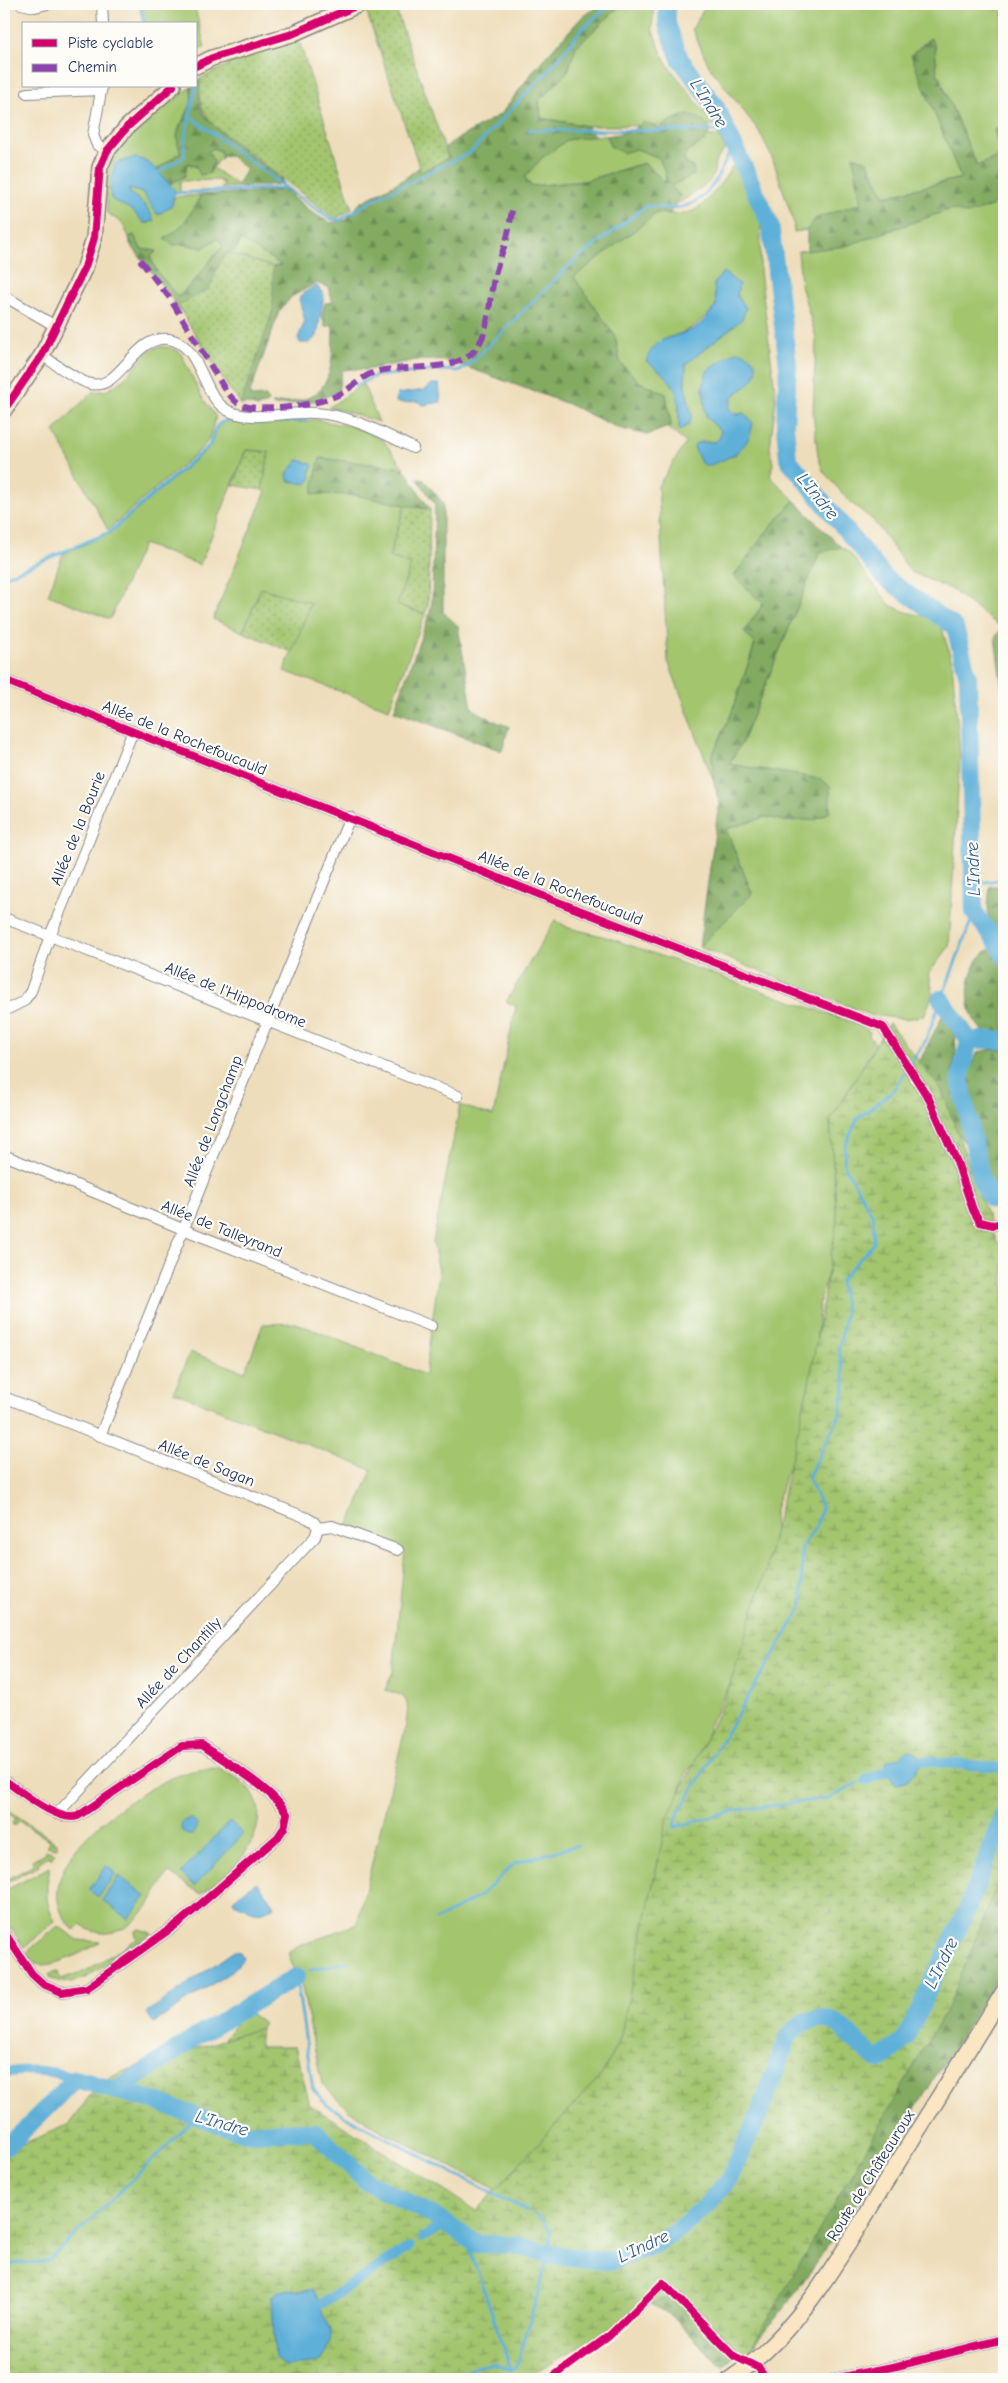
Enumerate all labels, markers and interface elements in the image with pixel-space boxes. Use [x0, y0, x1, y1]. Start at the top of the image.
legend [22, 22, 198, 88]
text: Piste cyclable [68, 34, 154, 52]
text: Chemin [68, 58, 117, 76]
water label: L'Indre [685, 75, 732, 132]
water label: L'Indre [792, 469, 843, 524]
street label: Allée de la Rochefoucauld [100, 697, 269, 779]
street label: Allée de la Bourie [47, 769, 109, 888]
water label: L'Indre [962, 841, 985, 896]
street label: Allée de la Rochefoucauld [476, 847, 645, 929]
street label: Allée de l'Hippodrome [162, 958, 309, 1032]
street label: Allée de Longchamp [180, 1053, 246, 1190]
street label: Allée de Talleyrand [159, 1197, 285, 1261]
street label: Allée de Sagan [156, 1435, 257, 1490]
street label: Allée de Chantilly [132, 1613, 226, 1712]
water label: L'Indre [920, 1934, 963, 1992]
water label: L'Indre [193, 2106, 251, 2141]
street label: Route de Châteauroux [823, 2106, 919, 2244]
water label: L'Indre [614, 2225, 672, 2267]

